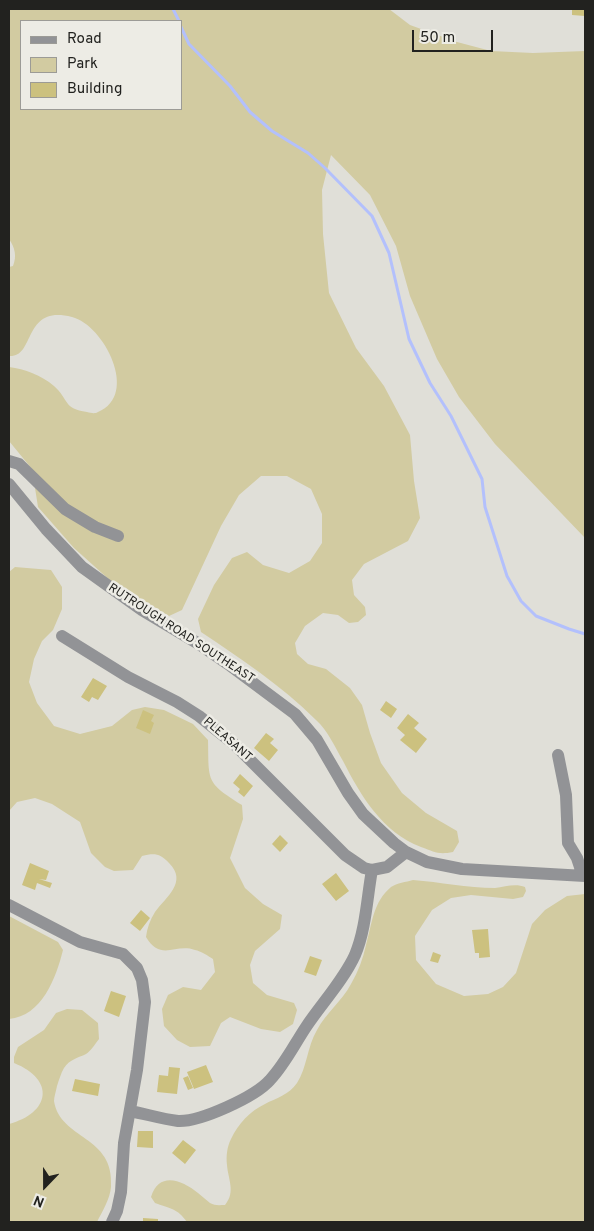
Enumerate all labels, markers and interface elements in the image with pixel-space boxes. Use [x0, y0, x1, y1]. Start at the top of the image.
legend [20, 20, 182, 110]
scale bar [414, 20, 495, 52]
text: 50 m [420, 29, 455, 48]
text: Road [67, 30, 102, 49]
text: Park [67, 55, 98, 74]
text: Building [67, 80, 122, 99]
street label: RUTROUGH ROAD SOUTHEAST [105, 581, 257, 687]
street label: PLEASANT [200, 715, 254, 765]
north arrow [20, 1161, 70, 1211]
text: N [31, 1191, 47, 1210]

